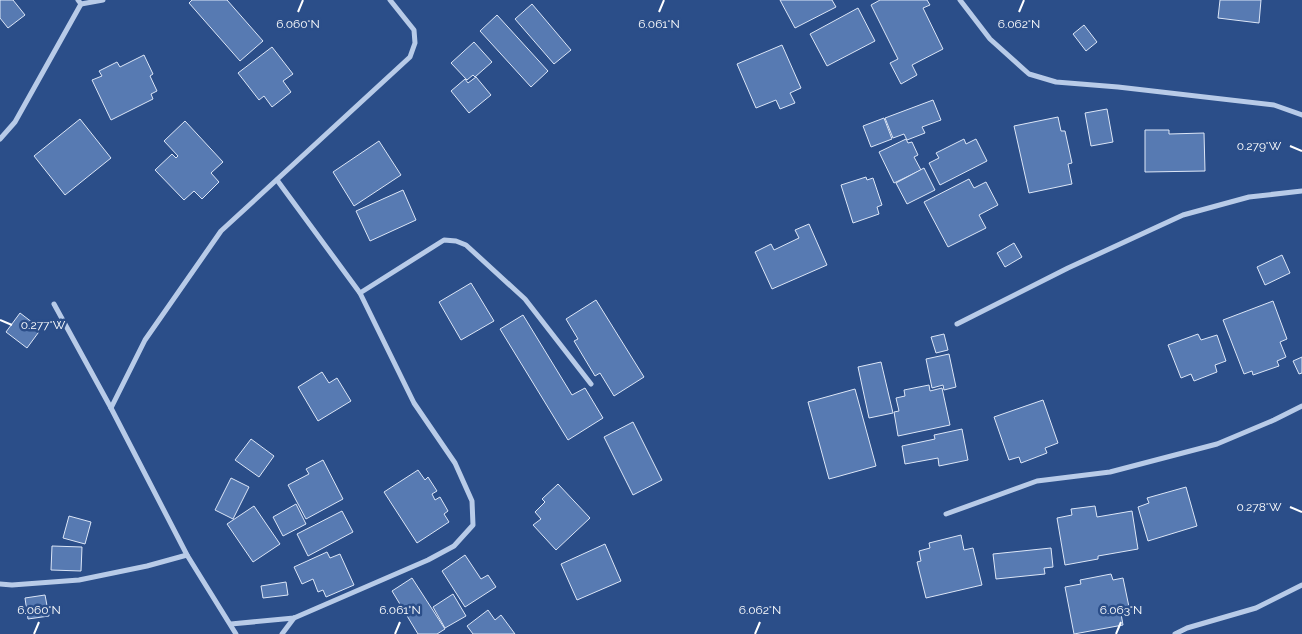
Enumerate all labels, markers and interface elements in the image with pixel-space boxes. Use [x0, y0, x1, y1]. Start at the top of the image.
text: 6.060°N [276, 17, 320, 31]
text: 6.061°N [638, 17, 680, 31]
text: 6.062°N [998, 17, 1040, 31]
text: 0.279°W [1237, 139, 1282, 153]
text: 0.277°W [21, 318, 66, 332]
text: 0.278°W [1236, 500, 1282, 514]
text: 6.060°N [17, 603, 61, 617]
text: 6.061°N [379, 603, 421, 617]
text: 6.062°N [739, 603, 781, 617]
text: 6.063°N [1100, 603, 1142, 617]

